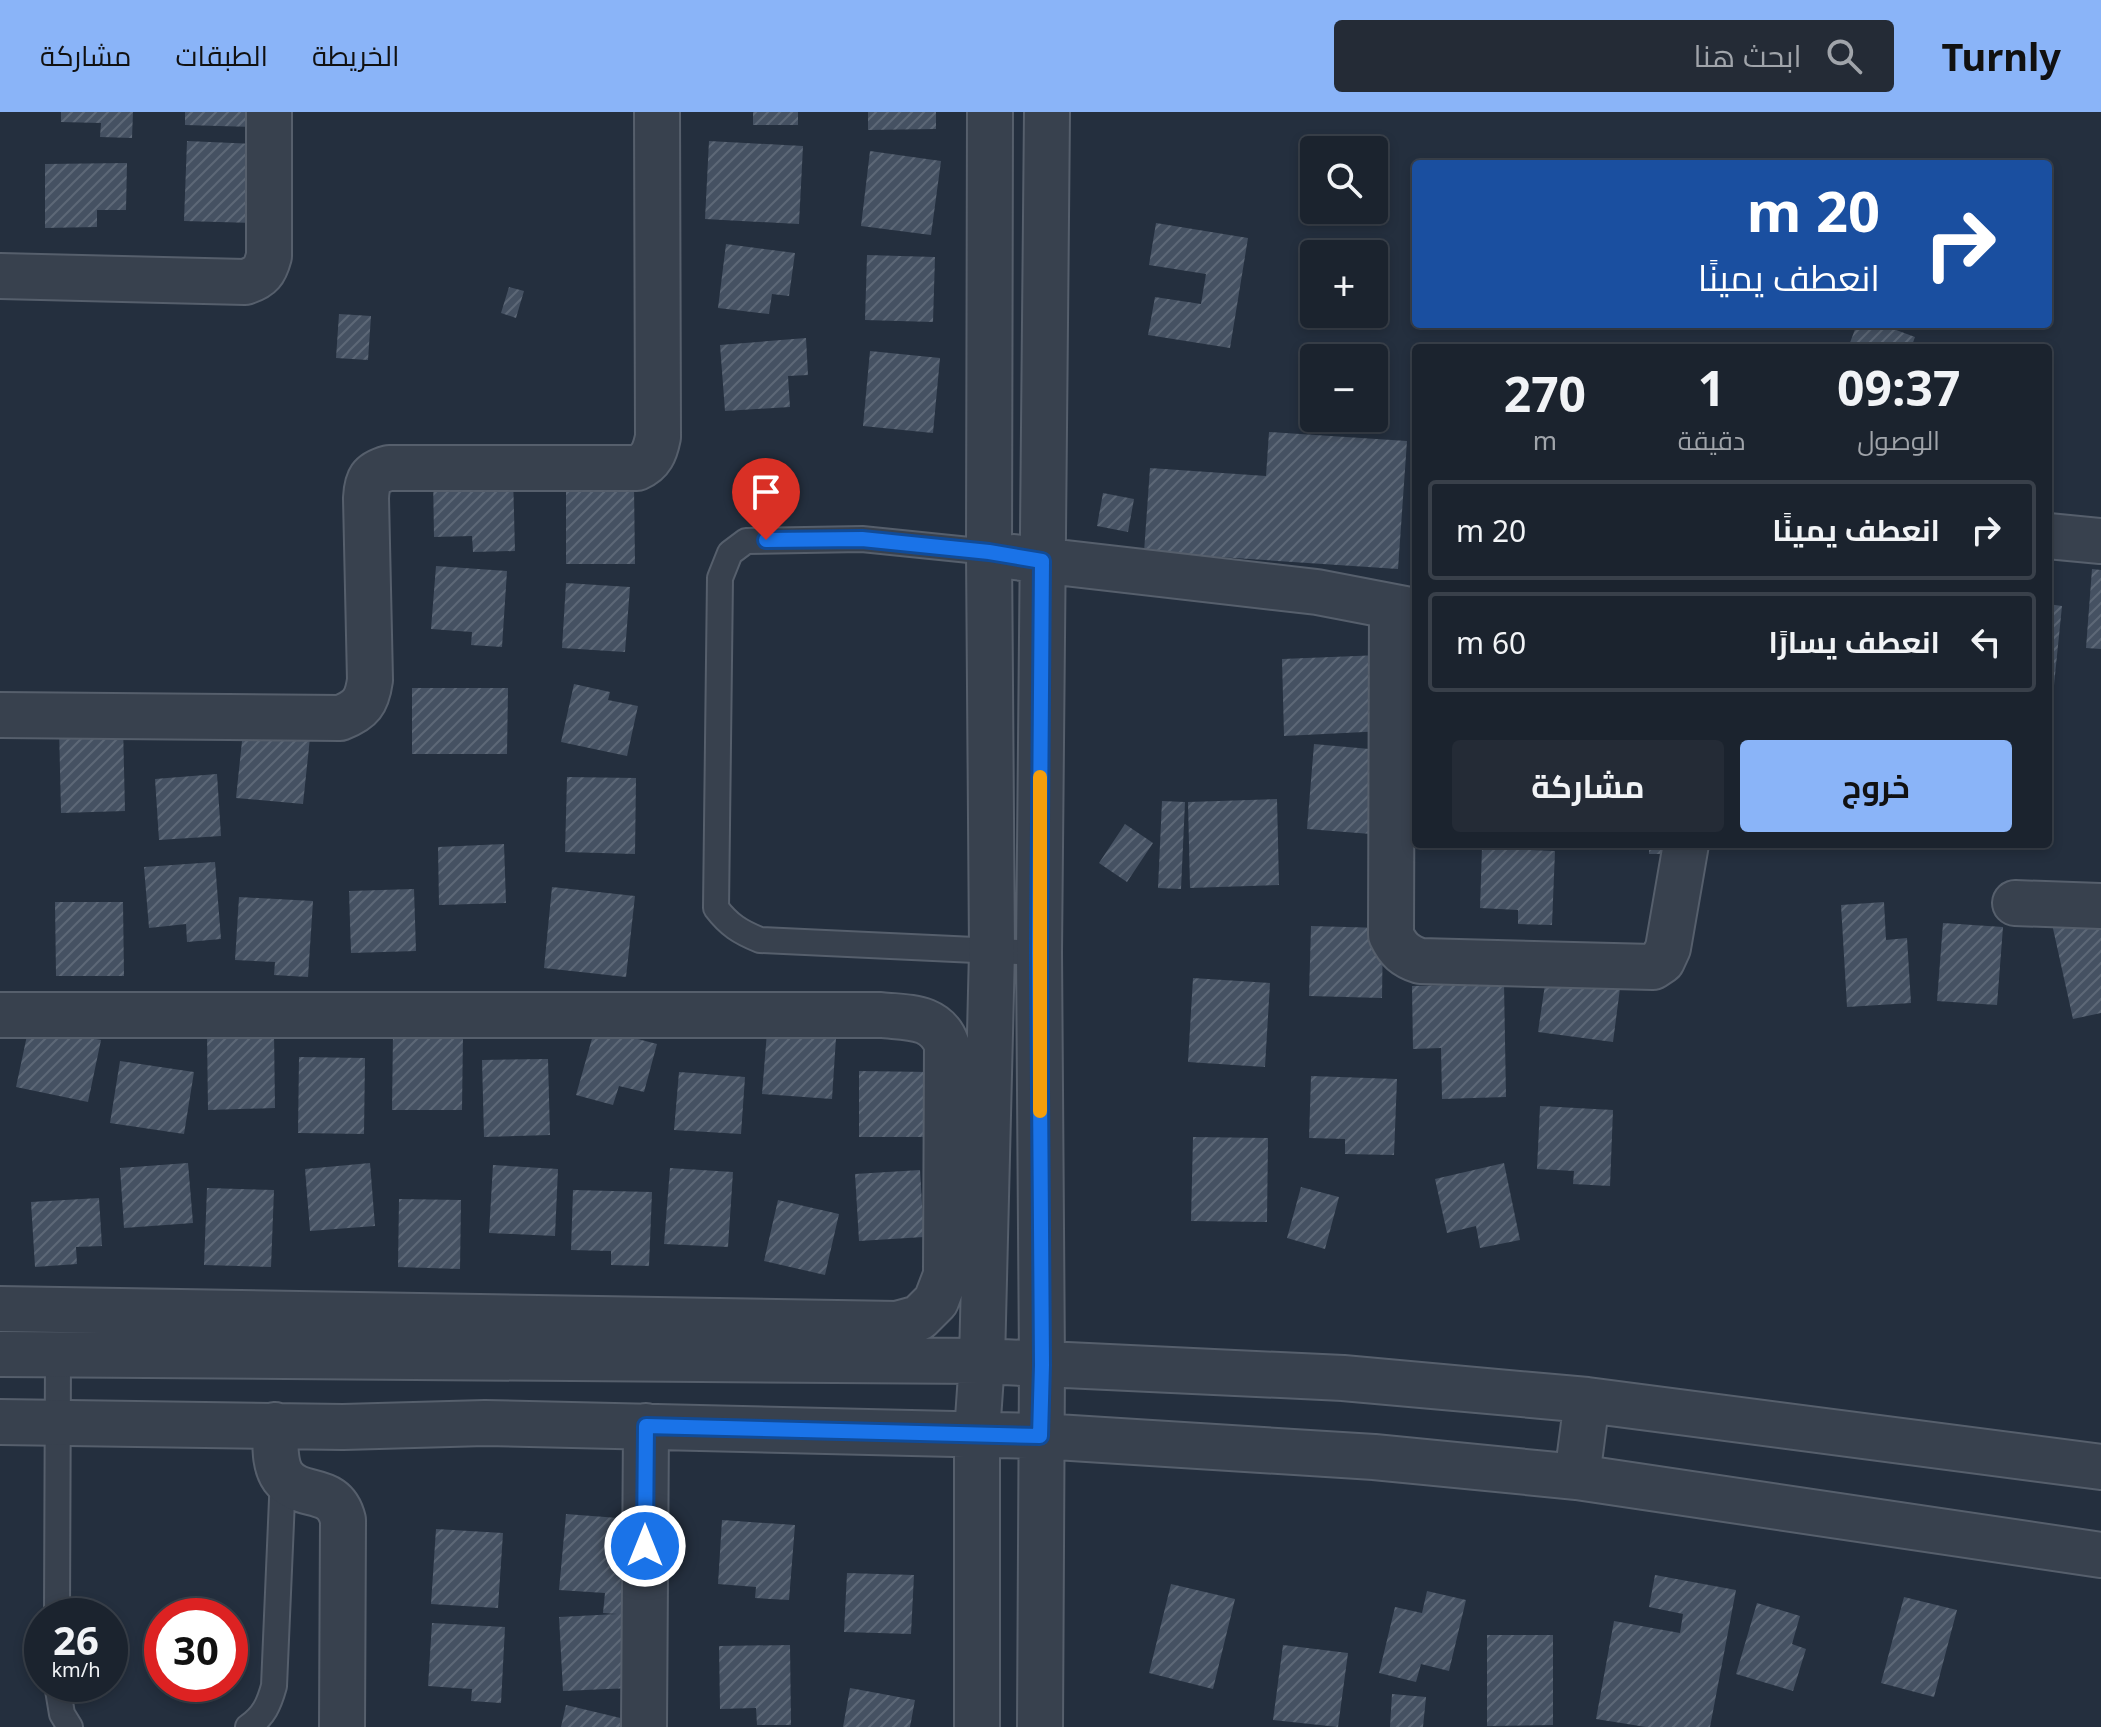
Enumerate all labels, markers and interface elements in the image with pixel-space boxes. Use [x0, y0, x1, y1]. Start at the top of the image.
search box [1334, 20, 1894, 92]
text: Turnly [1942, 30, 2061, 82]
icon: search [1822, 34, 1866, 78]
text: ابحث هنا [1694, 35, 1802, 76]
text: مشاركة [40, 36, 131, 74]
text: الطبقات [175, 36, 268, 74]
text: الخريطة [312, 36, 399, 74]
map controls [1300, 136, 1388, 432]
button: search [1300, 136, 1388, 224]
text: 20 m [1747, 172, 1880, 248]
icon: right [1908, 192, 2012, 296]
button: + [1300, 240, 1388, 328]
text: انعطف يمينًا [1698, 253, 1880, 302]
button: − [1300, 344, 1388, 432]
text: 1 [1698, 355, 1725, 420]
text: 09:37 [1837, 355, 1960, 420]
text: 270 [1504, 361, 1586, 426]
text: m [1533, 422, 1557, 458]
text: دقيقة [1678, 422, 1745, 458]
text: الوصول [1857, 422, 1940, 458]
pin [732, 458, 800, 540]
icon: arrive [744, 470, 788, 514]
icon: right [1964, 508, 2008, 552]
text: انعطف يمينًا [1772, 509, 1940, 550]
text: 20 m [1456, 510, 1526, 551]
icon: left [1964, 620, 2008, 664]
text: انعطف يسارًا [1769, 621, 1940, 662]
text: 60 m [1456, 622, 1526, 663]
button: مشاركة [1452, 740, 1724, 832]
button: خروج [1740, 740, 2012, 832]
position arrow [603, 1504, 687, 1588]
speed limit sign: 30 [144, 1598, 248, 1702]
text: 26 [53, 1612, 99, 1667]
text: km/h [51, 1656, 101, 1683]

